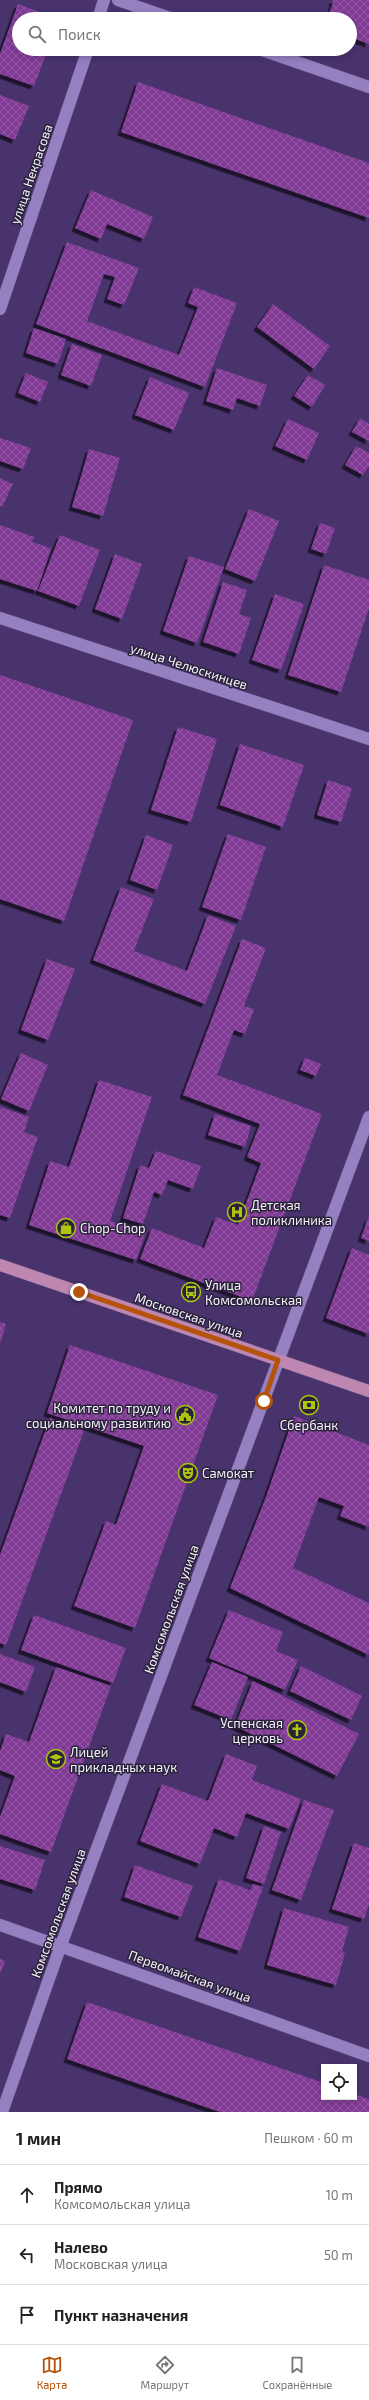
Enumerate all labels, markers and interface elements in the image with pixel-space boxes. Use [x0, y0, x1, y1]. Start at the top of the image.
search box [12, 12, 357, 56]
icon: search [26, 23, 48, 45]
text: Поиск [58, 25, 101, 43]
street label: улица Некрасова [6, 122, 56, 226]
street label: улица Челюскинцев [128, 639, 250, 693]
place label: Детская поликлиника [251, 1197, 332, 1228]
hospital icon: Детская поликлиника [226, 1201, 248, 1223]
shop icon: Chop-Chop [55, 1217, 77, 1239]
place label: Chop-Chop [80, 1220, 146, 1236]
place label: Улица Комсомольская [205, 1277, 302, 1308]
bus stop icon: Улица Комсомольская [180, 1281, 202, 1303]
route end [70, 1283, 88, 1301]
street label: Московская улица [133, 1289, 245, 1341]
route start [255, 1392, 273, 1410]
bank icon: Сбербанк [298, 1394, 320, 1416]
place label: Комитет по труду и социальному развитию [26, 1400, 171, 1431]
public building icon: Комитет по труду и социальному развитию [174, 1404, 196, 1426]
place label: Сбербанк [280, 1417, 338, 1433]
theatre icon: Самокат [177, 1462, 199, 1484]
place label: Самокат [202, 1465, 255, 1481]
street label: Комсомольская улица [140, 1542, 202, 1676]
place label: Успенская церковь [220, 1715, 283, 1746]
church icon: Успенская церковь [286, 1719, 308, 1741]
place label: Лицей прикладных наук [70, 1744, 177, 1775]
school or university icon: Лицей прикладных наук [45, 1748, 67, 1770]
street label: Комсомольская улица [27, 1846, 89, 1980]
street label: Первомайская улица [127, 1946, 253, 2006]
map controls [321, 2064, 357, 2100]
button: locate [321, 2064, 357, 2100]
text: 1 мин [16, 2128, 61, 2148]
text: Пешком · 60 m [264, 2130, 353, 2146]
text: Прямо [54, 2178, 103, 2196]
icon: ahead [16, 2184, 38, 2206]
text: 10 m [326, 2187, 353, 2203]
text: Комсомольская улица [54, 2196, 190, 2212]
text: Налево [54, 2238, 108, 2256]
icon: left [16, 2244, 38, 2266]
text: 50 m [324, 2247, 353, 2263]
text: Московская улица [54, 2256, 168, 2272]
icon: arrive [16, 2304, 38, 2326]
text: Пункт назначения [54, 2306, 188, 2324]
tab: Карта [37, 2354, 67, 2391]
tab: Маршрут [141, 2354, 189, 2391]
tab: Сохранённые [263, 2354, 332, 2391]

